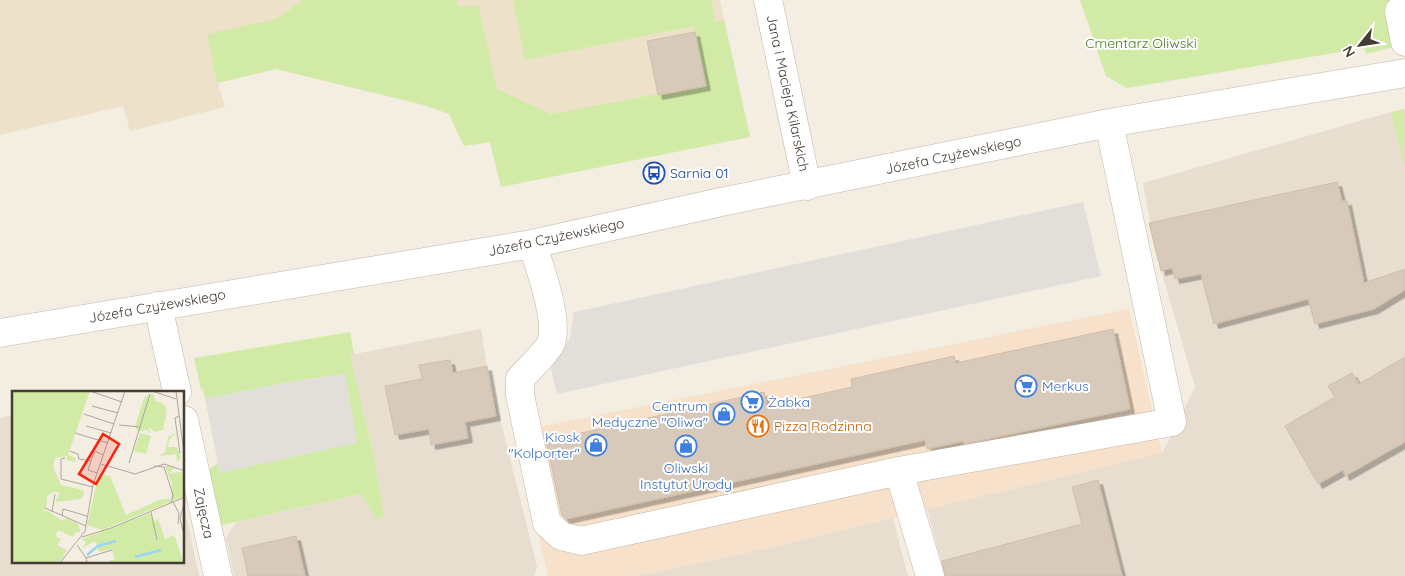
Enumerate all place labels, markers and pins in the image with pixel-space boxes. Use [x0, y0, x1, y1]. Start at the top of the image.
bus stop icon: Sarnia 01 [642, 161, 666, 185]
place label: Sarnia 01 [670, 164, 729, 182]
supermarket icon: Merkus [1014, 374, 1038, 398]
place label: Merkus [1042, 377, 1089, 395]
supermarket icon: Żabka [740, 390, 764, 414]
place label: Żabka [768, 393, 810, 411]
place label: Centrum Medyczne "Oliwa" [592, 397, 708, 431]
shop icon: Centrum Medyczne "Oliwa" [712, 402, 736, 426]
restaurant icon: Pizza Rodzinna [746, 414, 770, 438]
place label: Pizza Rodzinna [774, 417, 872, 435]
place label: Kiosk "Kolporter" [508, 428, 580, 462]
shop icon: Kiosk "Kolporter" [584, 433, 608, 457]
shop icon: Oliwski Instytut Urody [674, 434, 698, 458]
place label: Oliwski Instytut Urody [640, 459, 732, 493]

